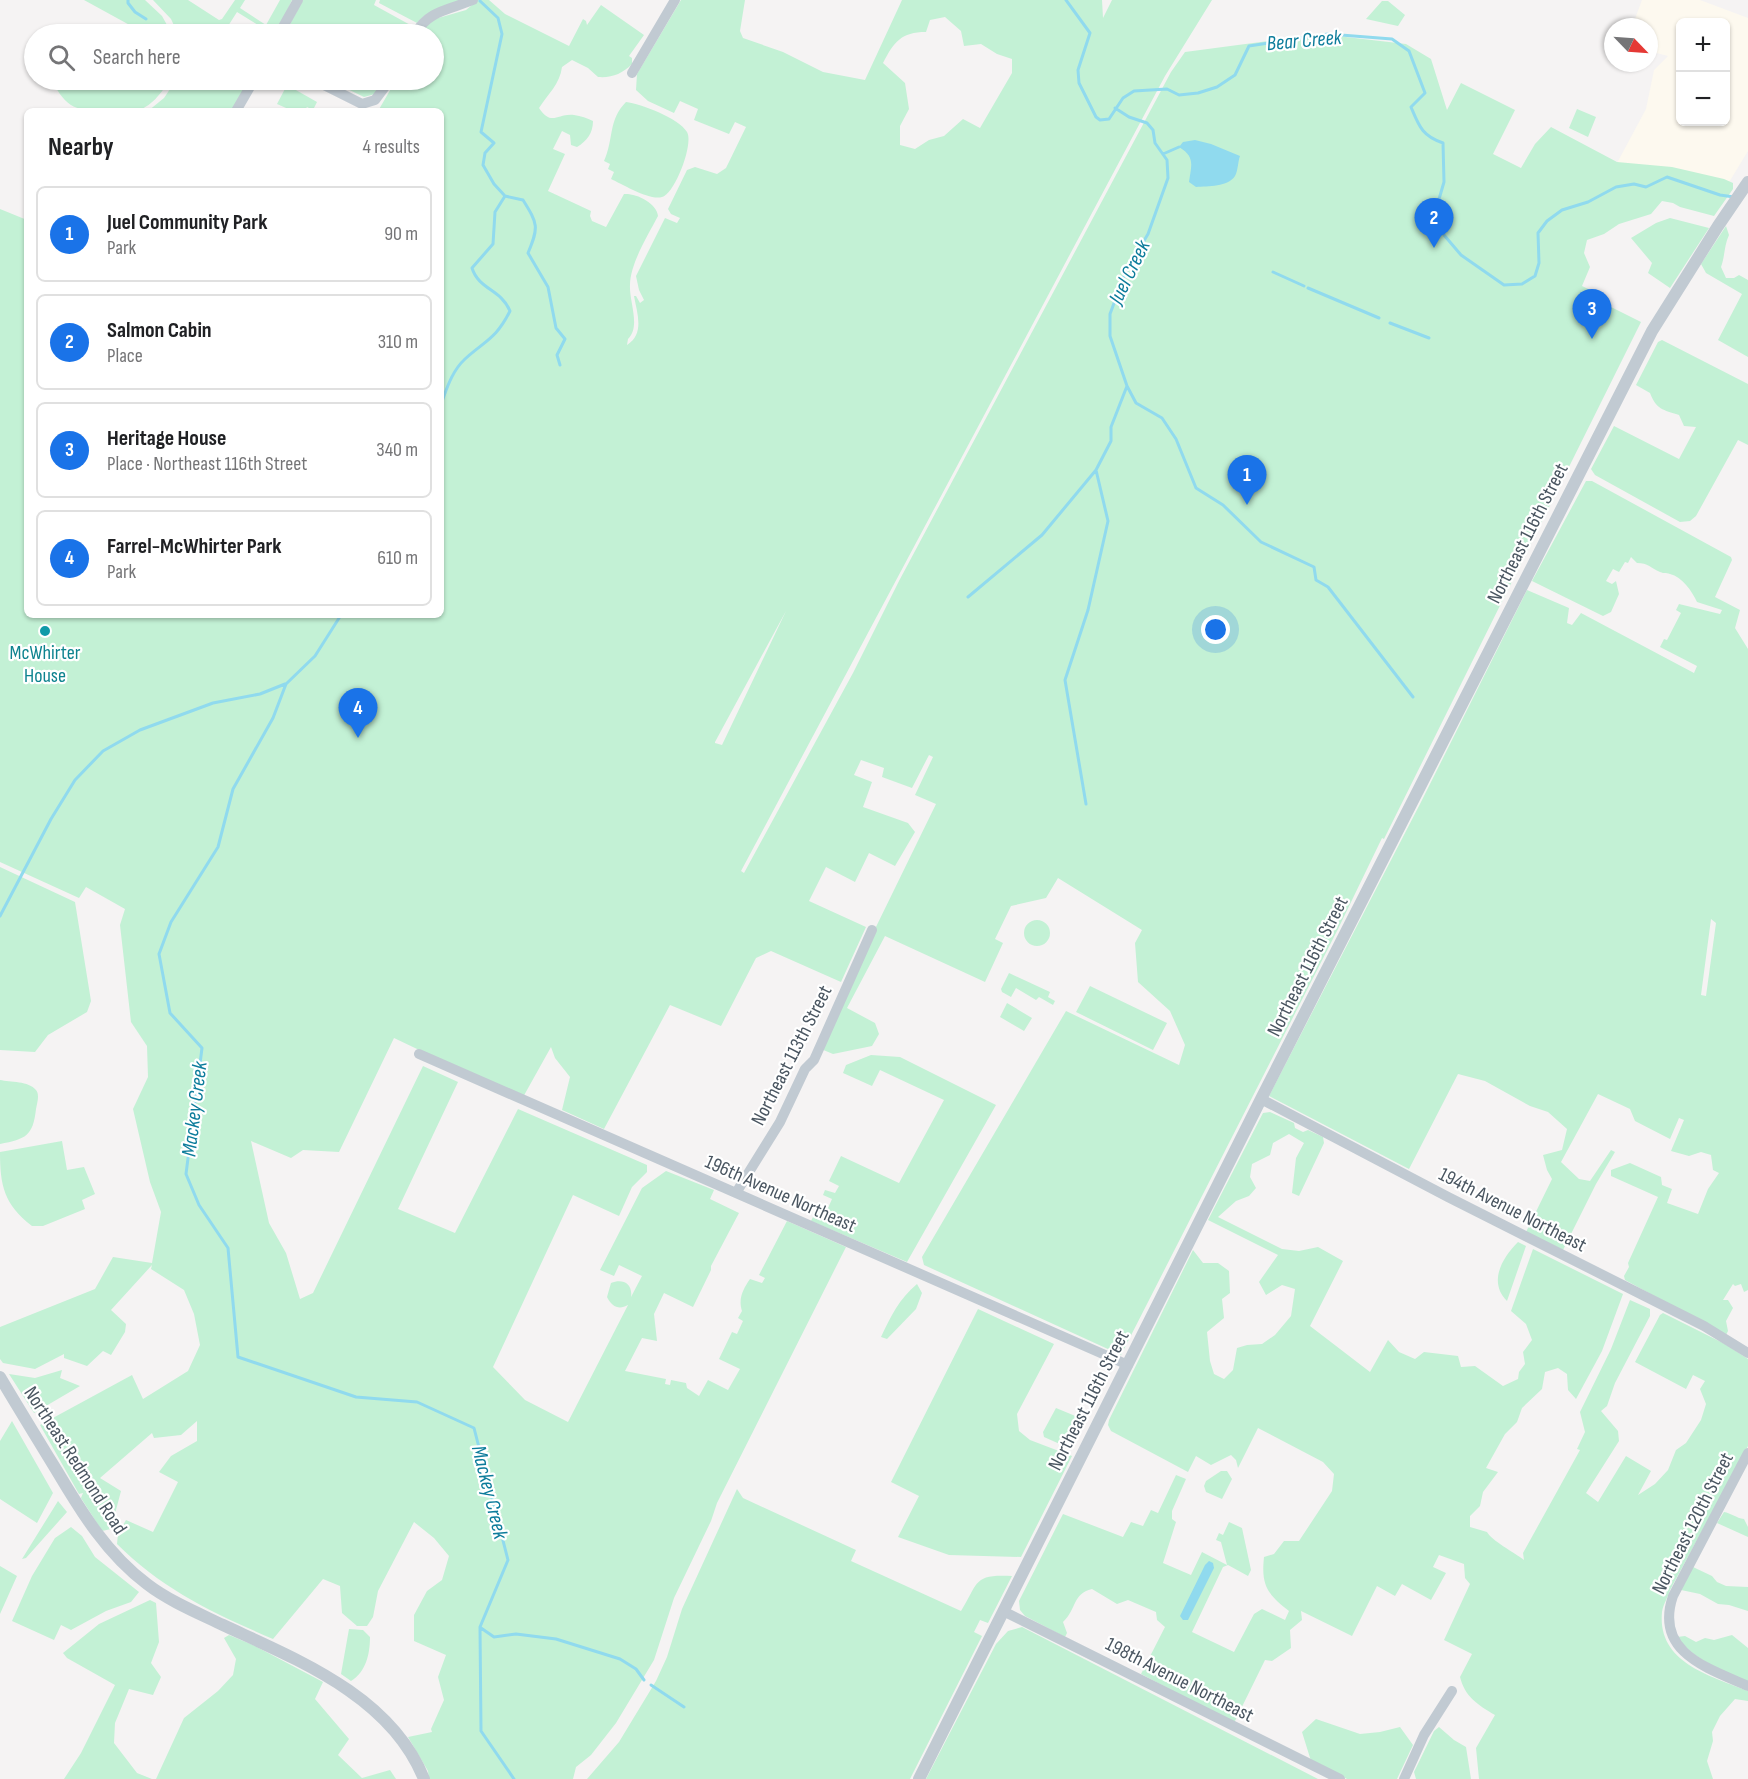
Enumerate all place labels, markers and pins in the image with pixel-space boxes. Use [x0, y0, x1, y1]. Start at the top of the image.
pin: 2 [1414, 198, 1454, 248]
pin: 3 [1572, 290, 1612, 339]
pin: 1 [1228, 456, 1266, 505]
marker: McWhirter House [38, 624, 52, 638]
place label: McWhirter House [10, 641, 81, 688]
pin: 4 [338, 688, 378, 738]

